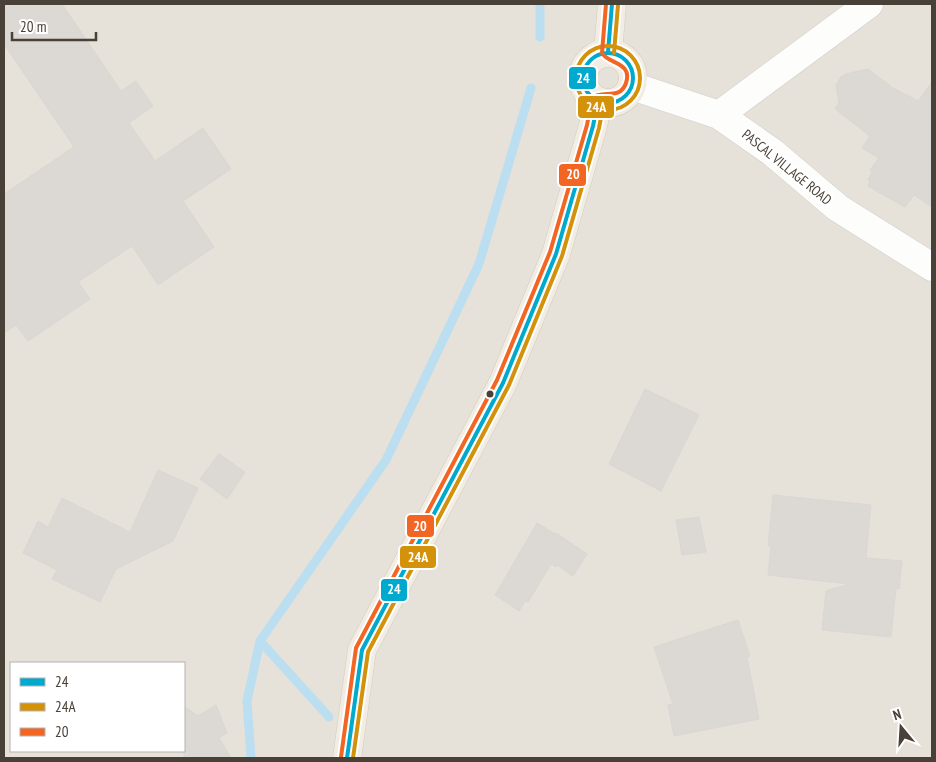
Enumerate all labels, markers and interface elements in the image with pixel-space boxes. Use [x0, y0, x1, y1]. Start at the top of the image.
scale bar [12, 10, 96, 42]
text: 20 m [20, 17, 46, 36]
line badge: 24 [568, 66, 597, 90]
text: 24 [576, 69, 590, 87]
line badge: 24A [577, 95, 615, 119]
text: 24A [586, 98, 607, 116]
street label: PASCAL VILLAGE ROAD [739, 125, 835, 209]
line badge: 20 [558, 163, 587, 187]
text: 20 [566, 165, 580, 183]
unlabelled marker [485, 389, 495, 399]
line badge: 20 [406, 514, 435, 538]
text: 20 [413, 517, 427, 535]
line badge: 24A [399, 545, 437, 569]
text: 24A [408, 548, 429, 566]
line badge: 24 [380, 578, 408, 602]
text: 24 [387, 580, 401, 598]
legend [10, 662, 185, 752]
text: 24 [55, 672, 69, 691]
text: 24A [55, 697, 77, 716]
north arrow [876, 702, 926, 752]
text: N [891, 705, 903, 724]
text: 20 [55, 722, 69, 741]

